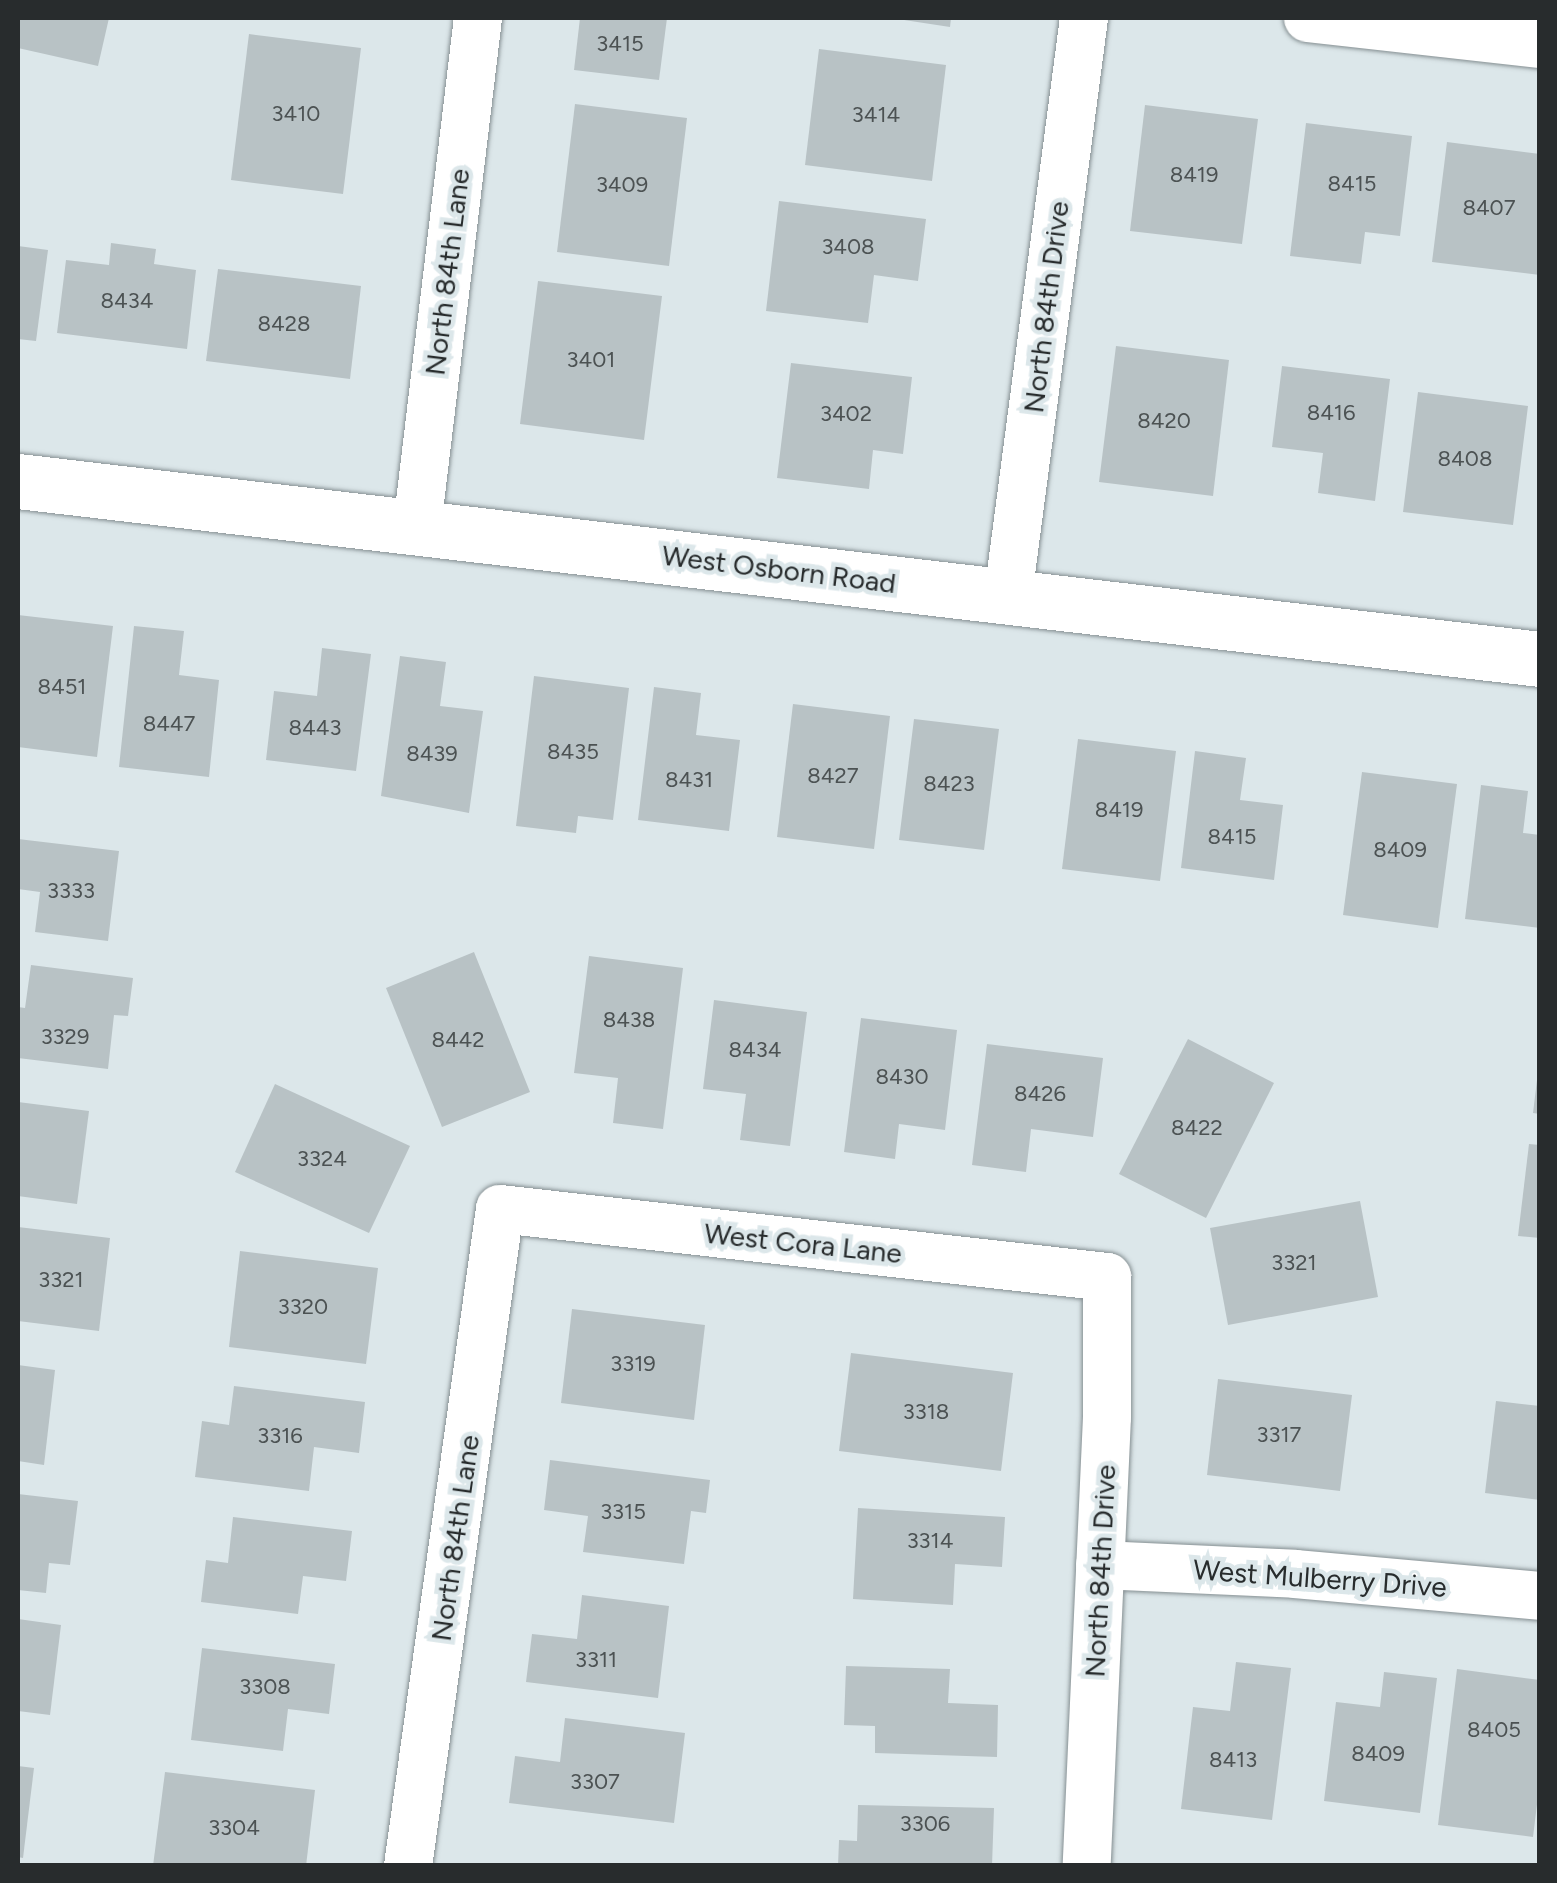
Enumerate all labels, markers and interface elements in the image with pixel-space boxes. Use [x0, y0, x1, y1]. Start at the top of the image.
house number: 3415 [596, 31, 644, 57]
house number: 3410 [272, 101, 320, 127]
house number: 3414 [852, 102, 900, 128]
house number: 8419 [1170, 162, 1218, 188]
street label: North 84th Lane [418, 167, 476, 377]
house number: 8415 [1328, 171, 1376, 197]
house number: 3409 [596, 172, 648, 198]
house number: 8407 [1462, 195, 1516, 221]
street label: North 84th Drive [1016, 199, 1076, 415]
house number: 3408 [821, 234, 875, 260]
house number: 8434 [101, 288, 153, 314]
house number: 8428 [258, 311, 310, 337]
house number: 3401 [567, 347, 615, 373]
house number: 8416 [1307, 400, 1355, 426]
house number: 3402 [820, 401, 872, 427]
house number: 8420 [1137, 408, 1191, 434]
house number: 8408 [1438, 446, 1492, 472]
street label: West Osborn Road [660, 538, 898, 600]
house number: 8451 [38, 674, 86, 700]
house number: 8447 [143, 711, 195, 737]
house number: 8443 [289, 715, 341, 741]
house number: 8435 [547, 739, 599, 765]
house number: 8439 [406, 741, 458, 767]
house number: 8427 [807, 763, 859, 789]
house number: 8431 [665, 767, 713, 793]
house number: 8423 [923, 771, 975, 797]
house number: 8419 [1095, 797, 1143, 823]
house number: 8415 [1208, 824, 1256, 850]
house number: 8409 [1373, 837, 1427, 863]
house number: 3333 [47, 878, 95, 904]
house number: 8438 [603, 1007, 655, 1033]
house number: 3329 [41, 1024, 89, 1050]
house number: 8442 [431, 1027, 485, 1053]
house number: 8434 [729, 1037, 781, 1063]
house number: 8430 [875, 1064, 929, 1090]
house number: 8426 [1014, 1081, 1066, 1107]
house number: 8422 [1171, 1115, 1223, 1141]
house number: 3324 [297, 1146, 347, 1172]
street label: West Cora Lane [703, 1216, 903, 1270]
house number: 3321 [1271, 1250, 1317, 1276]
house number: 3321 [38, 1267, 84, 1293]
house number: 3320 [278, 1294, 328, 1320]
house number: 3319 [610, 1351, 656, 1377]
house number: 3318 [903, 1399, 949, 1425]
house number: 3317 [1257, 1422, 1301, 1448]
house number: 3316 [257, 1423, 303, 1449]
street label: North 84th Lane [424, 1433, 486, 1643]
street label: North 84th Drive [1078, 1464, 1122, 1678]
house number: 3315 [600, 1499, 646, 1525]
house number: 3314 [907, 1528, 953, 1554]
street label: West Mulberry Drive [1192, 1552, 1448, 1604]
house number: 3311 [575, 1647, 617, 1673]
house number: 3308 [239, 1674, 291, 1700]
house number: 8405 [1467, 1717, 1521, 1743]
house number: 8409 [1351, 1741, 1405, 1767]
house number: 8413 [1209, 1747, 1257, 1773]
house number: 3307 [570, 1769, 620, 1795]
house number: 3306 [900, 1811, 950, 1837]
house number: 3304 [208, 1815, 260, 1841]

